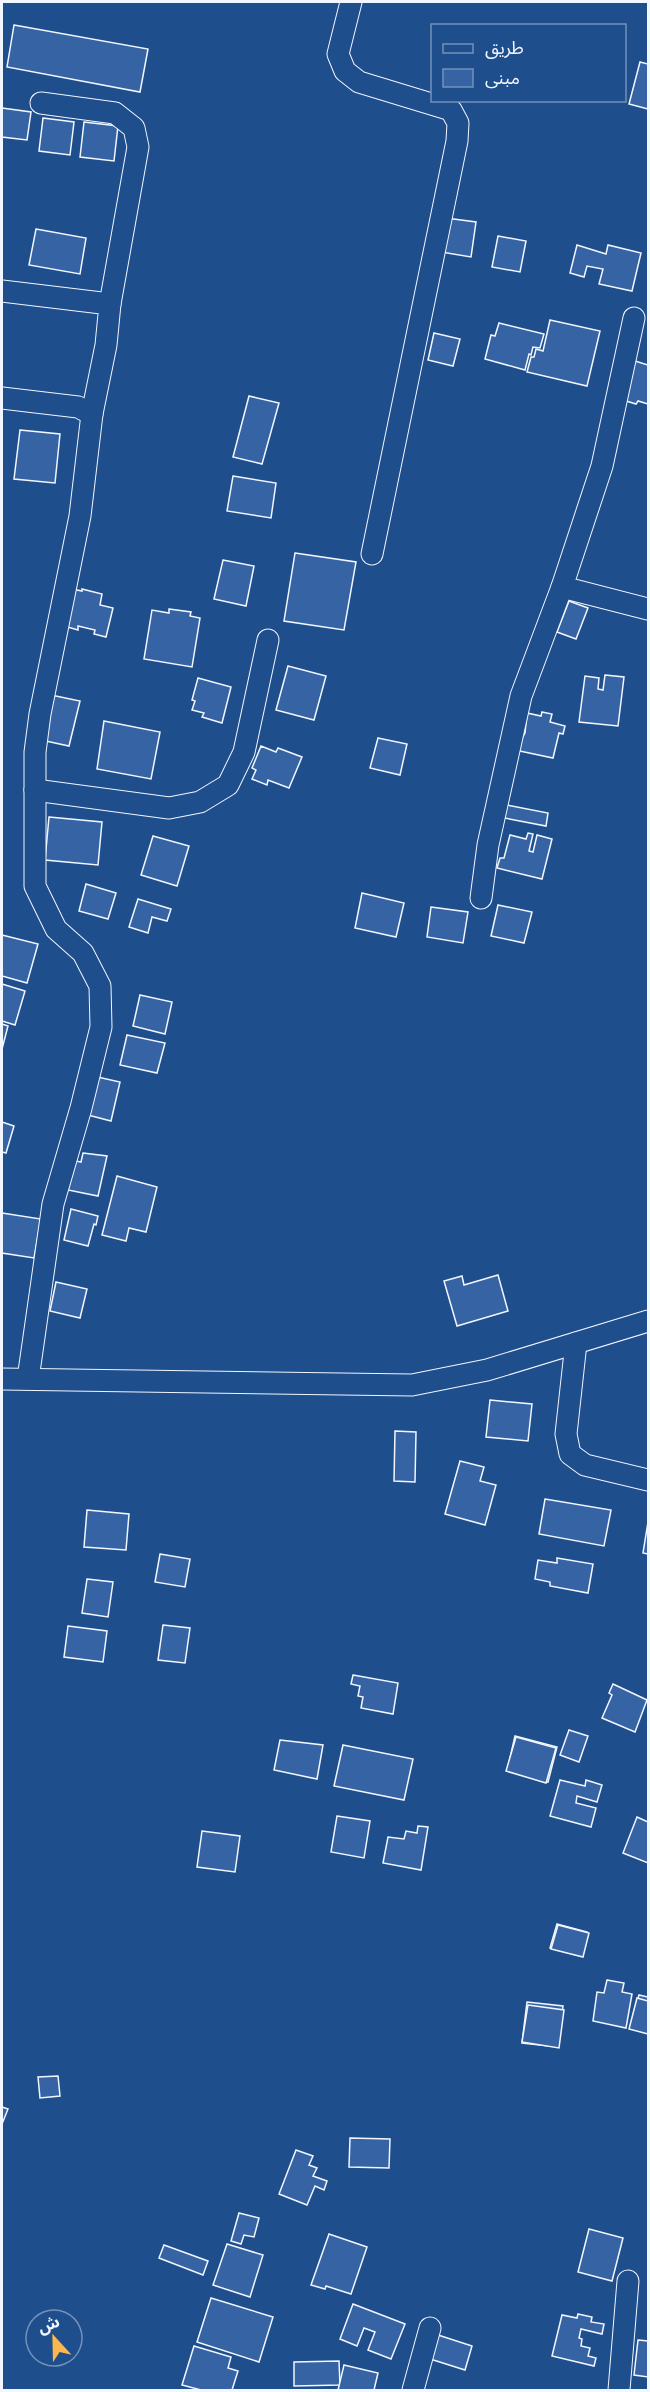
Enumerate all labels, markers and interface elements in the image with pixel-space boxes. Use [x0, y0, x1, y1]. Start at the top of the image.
legend [431, 24, 626, 102]
text: طريق [485, 38, 524, 59]
text: مبنى [485, 68, 520, 89]
north arrow [24, 2308, 84, 2368]
text: ش [35, 2313, 62, 2337]

